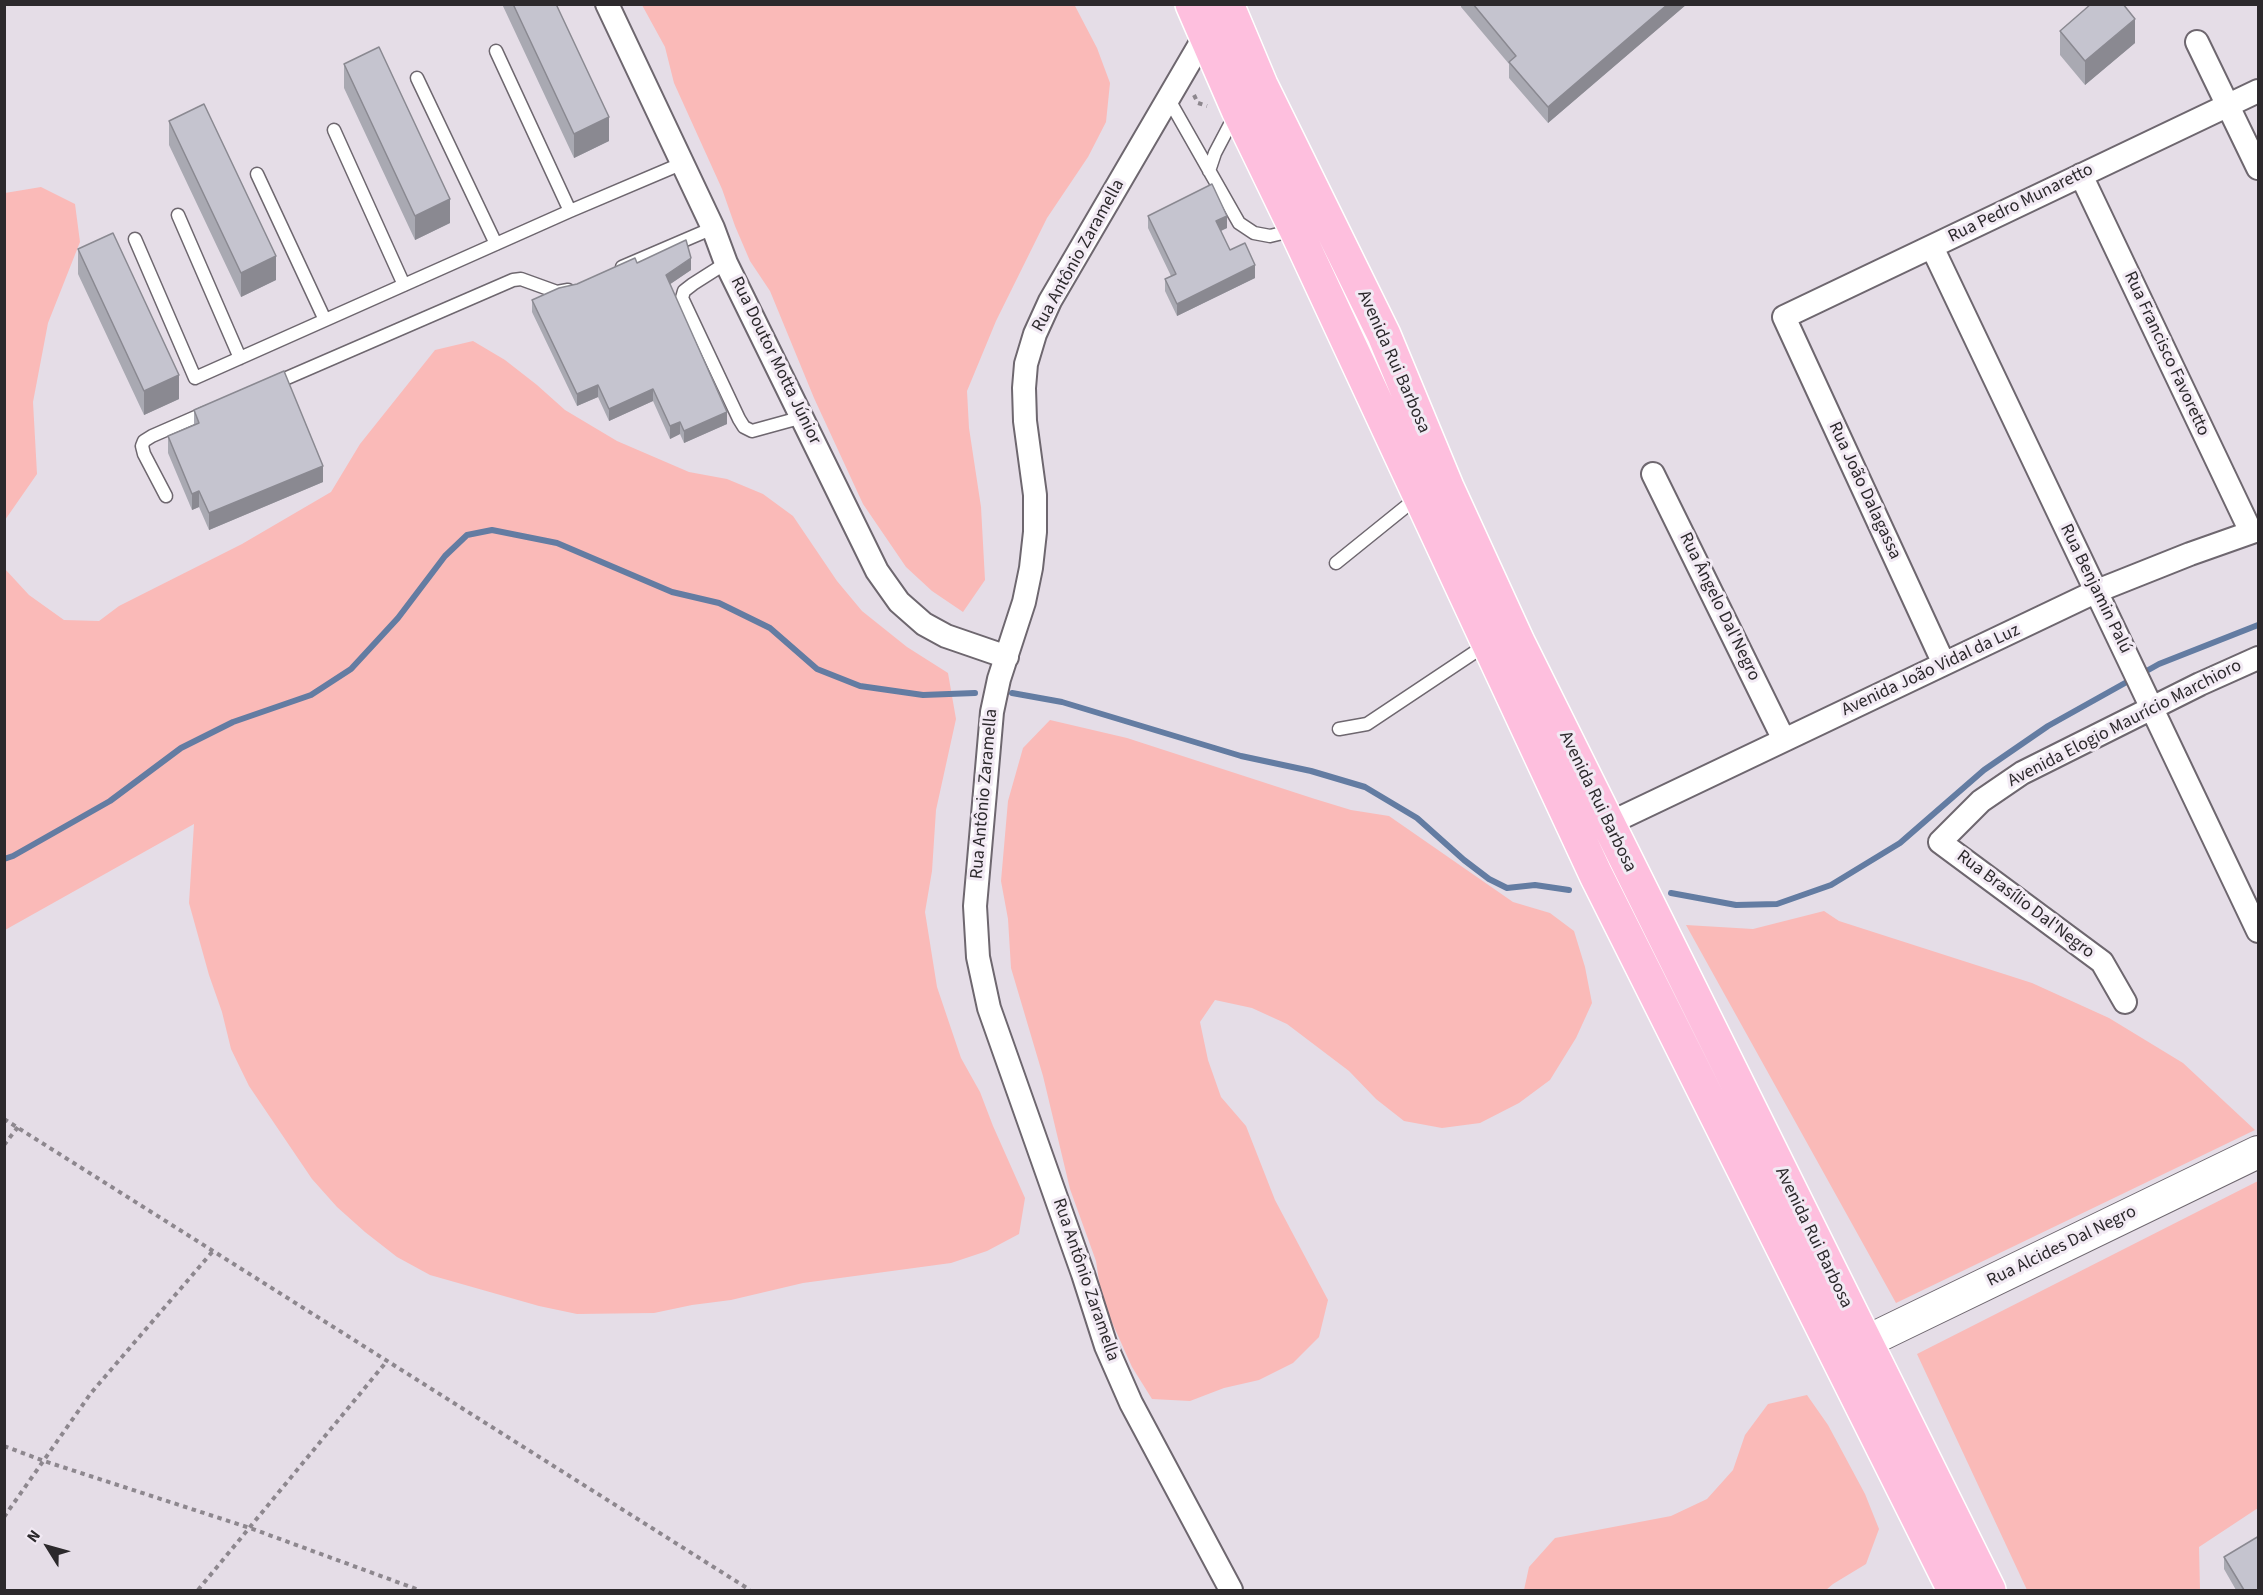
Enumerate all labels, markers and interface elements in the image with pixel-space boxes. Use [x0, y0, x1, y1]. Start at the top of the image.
street label: Rua Pedro Munaretto [1945, 160, 2097, 248]
street label: Rua Antônio Zaramella [1028, 176, 1130, 336]
street label: Rua Francisco Favoretto [2118, 268, 2214, 440]
street label: Rua Doutor Motta Júnior [725, 274, 825, 448]
street label: Avenida Rui Barbosa [1352, 287, 1434, 437]
street label: Rua João Dalagassa [1823, 419, 1905, 563]
street label: Rua Benjamin Palú [2054, 521, 2136, 657]
street label: Rua Ângelo Dal'Negro [1674, 529, 1764, 685]
street label: Avenida João Vidal da Luz [1839, 620, 2023, 722]
street label: Avenida Elogio Maurício Marchioro [2005, 655, 2245, 793]
street label: Rua Antônio Zaramella [967, 708, 1003, 880]
street label: Avenida Rui Barbosa [1554, 728, 1640, 876]
street label: Rua Brasílio Dal'Negro [1952, 846, 2098, 964]
street label: Avenida Rui Barbosa [1770, 1164, 1856, 1312]
street label: Rua Antônio Zaramella [1047, 1196, 1123, 1364]
street label: Rua Alcides Dal Negro [1984, 1201, 2140, 1293]
north arrow [18, 1517, 78, 1577]
text: N [22, 1525, 46, 1547]

